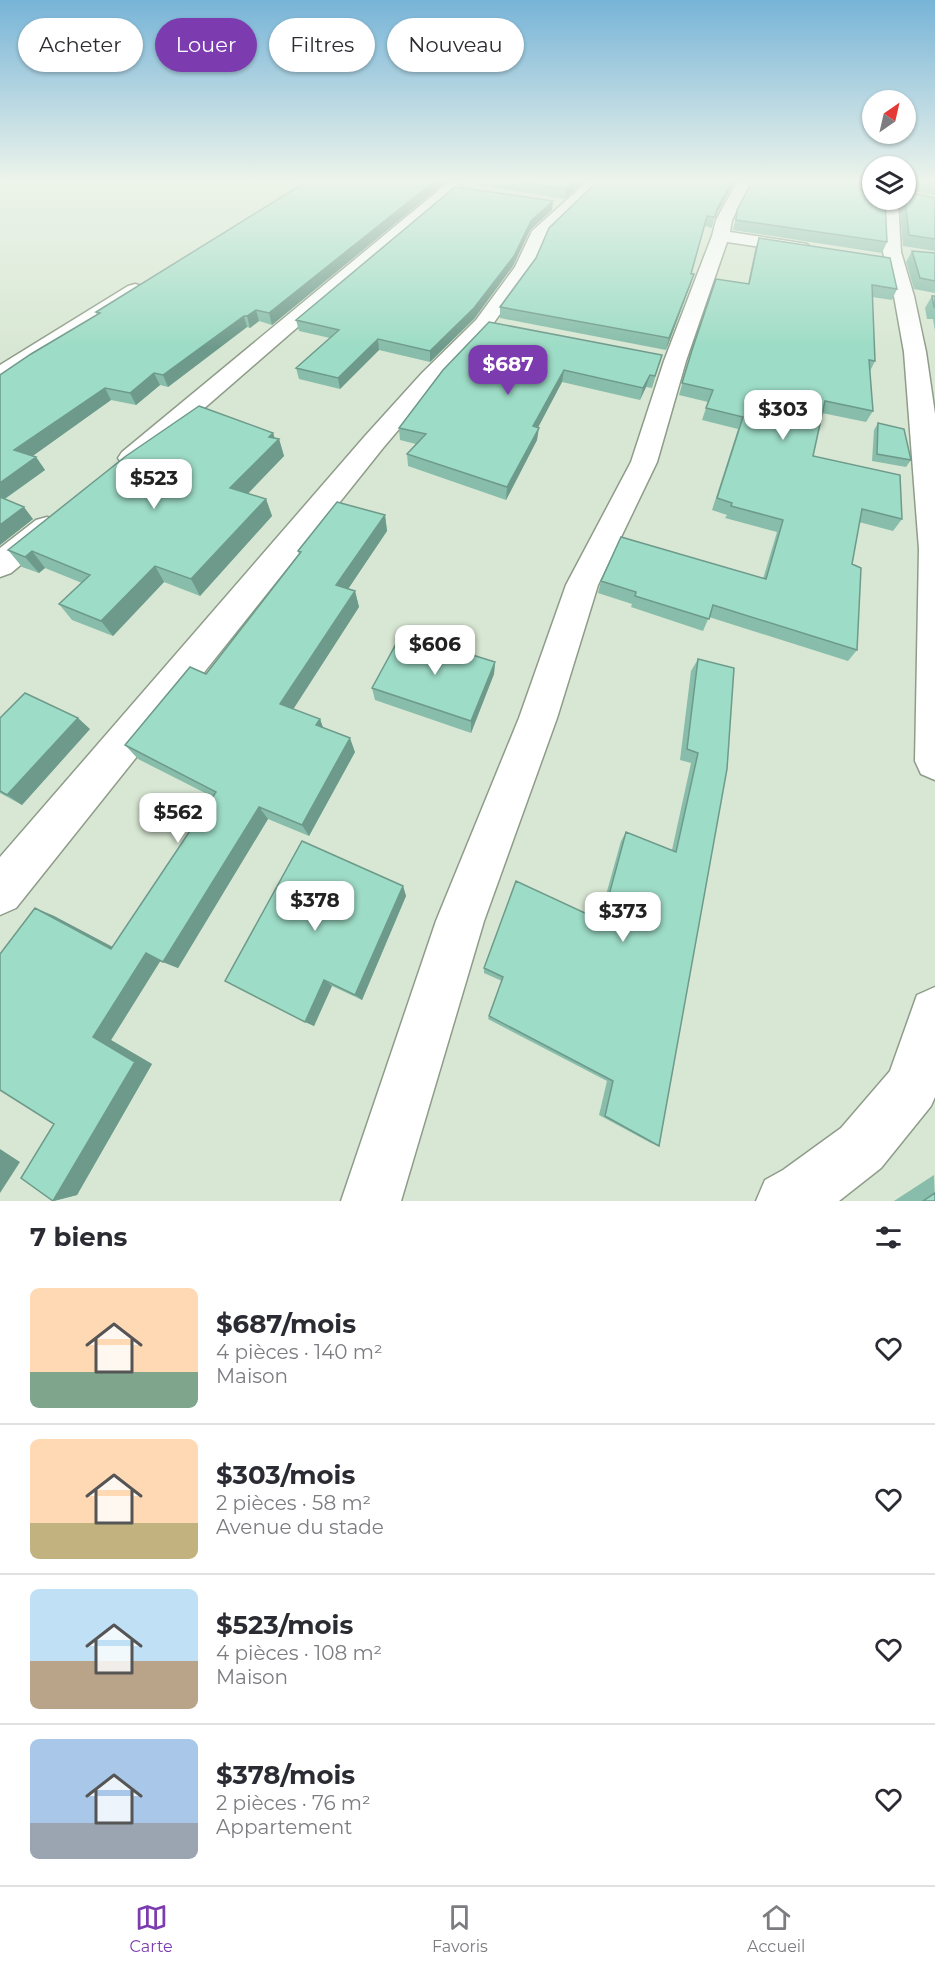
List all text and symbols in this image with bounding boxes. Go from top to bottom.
chip: Acheter [18,18,143,72]
chip: Louer [155,18,257,72]
chip: Filtres [269,18,375,72]
chip: Nouveau [387,18,524,72]
north arrow [862,90,916,144]
map controls [862,90,916,210]
button: layers [862,156,916,210]
pin: $687 [472,345,544,396]
text: $687 [482,352,534,376]
pin: $303 [747,390,819,441]
text: $303 [758,397,808,421]
pin: $523 [118,459,190,510]
text: $523 [130,466,178,490]
pin: $606 [399,625,471,676]
text: $606 [409,632,461,656]
pin: $562 [142,793,214,844]
text: $562 [153,800,203,824]
pin: $378 [279,881,351,932]
text: $378 [290,888,340,912]
pin: $373 [587,892,659,943]
text: $373 [599,899,647,923]
text: 7 biens [30,1221,127,1253]
icon: filters [872,1221,905,1254]
text: $687/mois [216,1308,356,1340]
icon: home [78,1312,150,1384]
icon: heart [872,1332,905,1365]
text: 4 pièces · 140 m² [216,1340,383,1364]
text: Maison [216,1364,288,1388]
text: $303/mois [216,1459,355,1491]
icon: home [78,1463,150,1535]
icon: heart [872,1483,905,1516]
text: 2 pièces · 58 m² [216,1491,371,1515]
text: Avenue du stade [216,1515,384,1539]
text: $523/mois [216,1609,353,1641]
icon: home [78,1613,150,1685]
icon: heart [872,1633,905,1666]
text: 4 pièces · 108 m² [216,1641,382,1665]
text: Maison [216,1665,288,1689]
text: $378/mois [216,1759,355,1791]
icon: home [78,1763,150,1835]
icon: heart [872,1783,905,1816]
text: 2 pièces · 76 m² [216,1791,371,1815]
text: Appartement [216,1815,352,1839]
tab: Carte [130,1901,173,1956]
tab: Favoris [432,1901,488,1956]
tab: Accueil [747,1901,805,1956]

